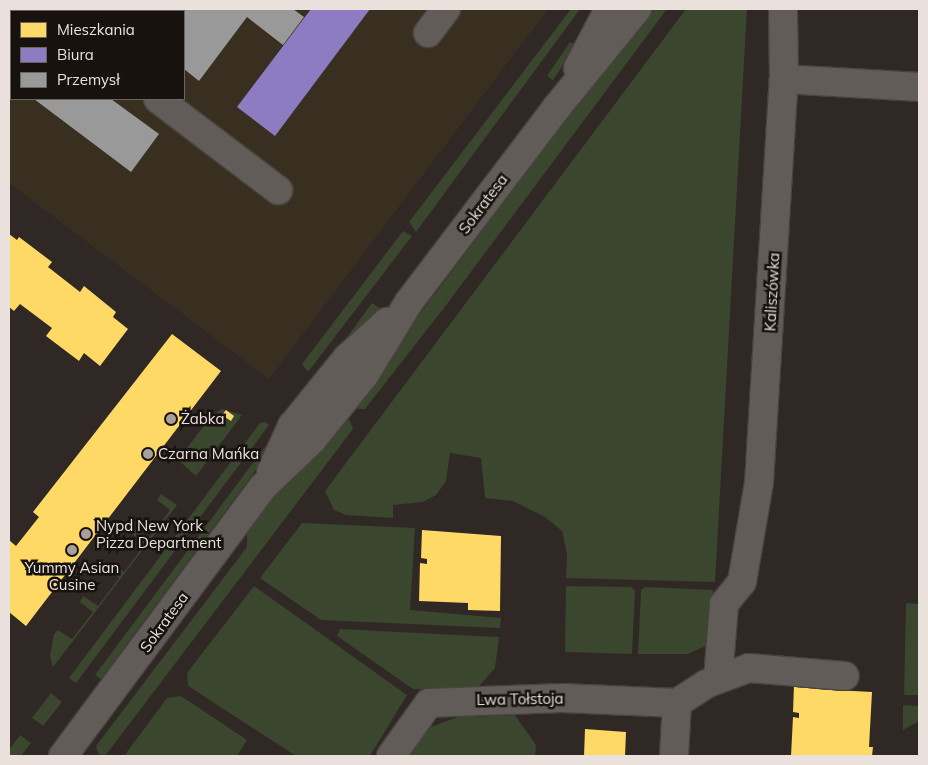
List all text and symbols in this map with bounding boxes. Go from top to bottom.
legend [10,10,185,100]
text: Mieszkania [57,20,135,39]
text: Biura [57,45,94,64]
text: Przemysł [57,70,120,89]
street label: Sokratesa [455,171,511,237]
street label: Kaliszówka [761,252,783,332]
place label: Żabka [181,410,224,428]
marker: Żabka [165,413,177,425]
place label: Czarna Mańka [158,445,259,463]
marker: Czarna Mańka [142,448,154,460]
place label: Nypd New York Pizza Department [96,516,222,551]
marker: Nypd New York Pizza Department [80,528,92,540]
marker: Yummy Asian Cusine [66,544,78,556]
place label: Yummy Asian Cusine [25,558,119,593]
street label: Sokratesa [136,588,192,656]
street label: Lwa Tołstoja [476,689,564,709]

